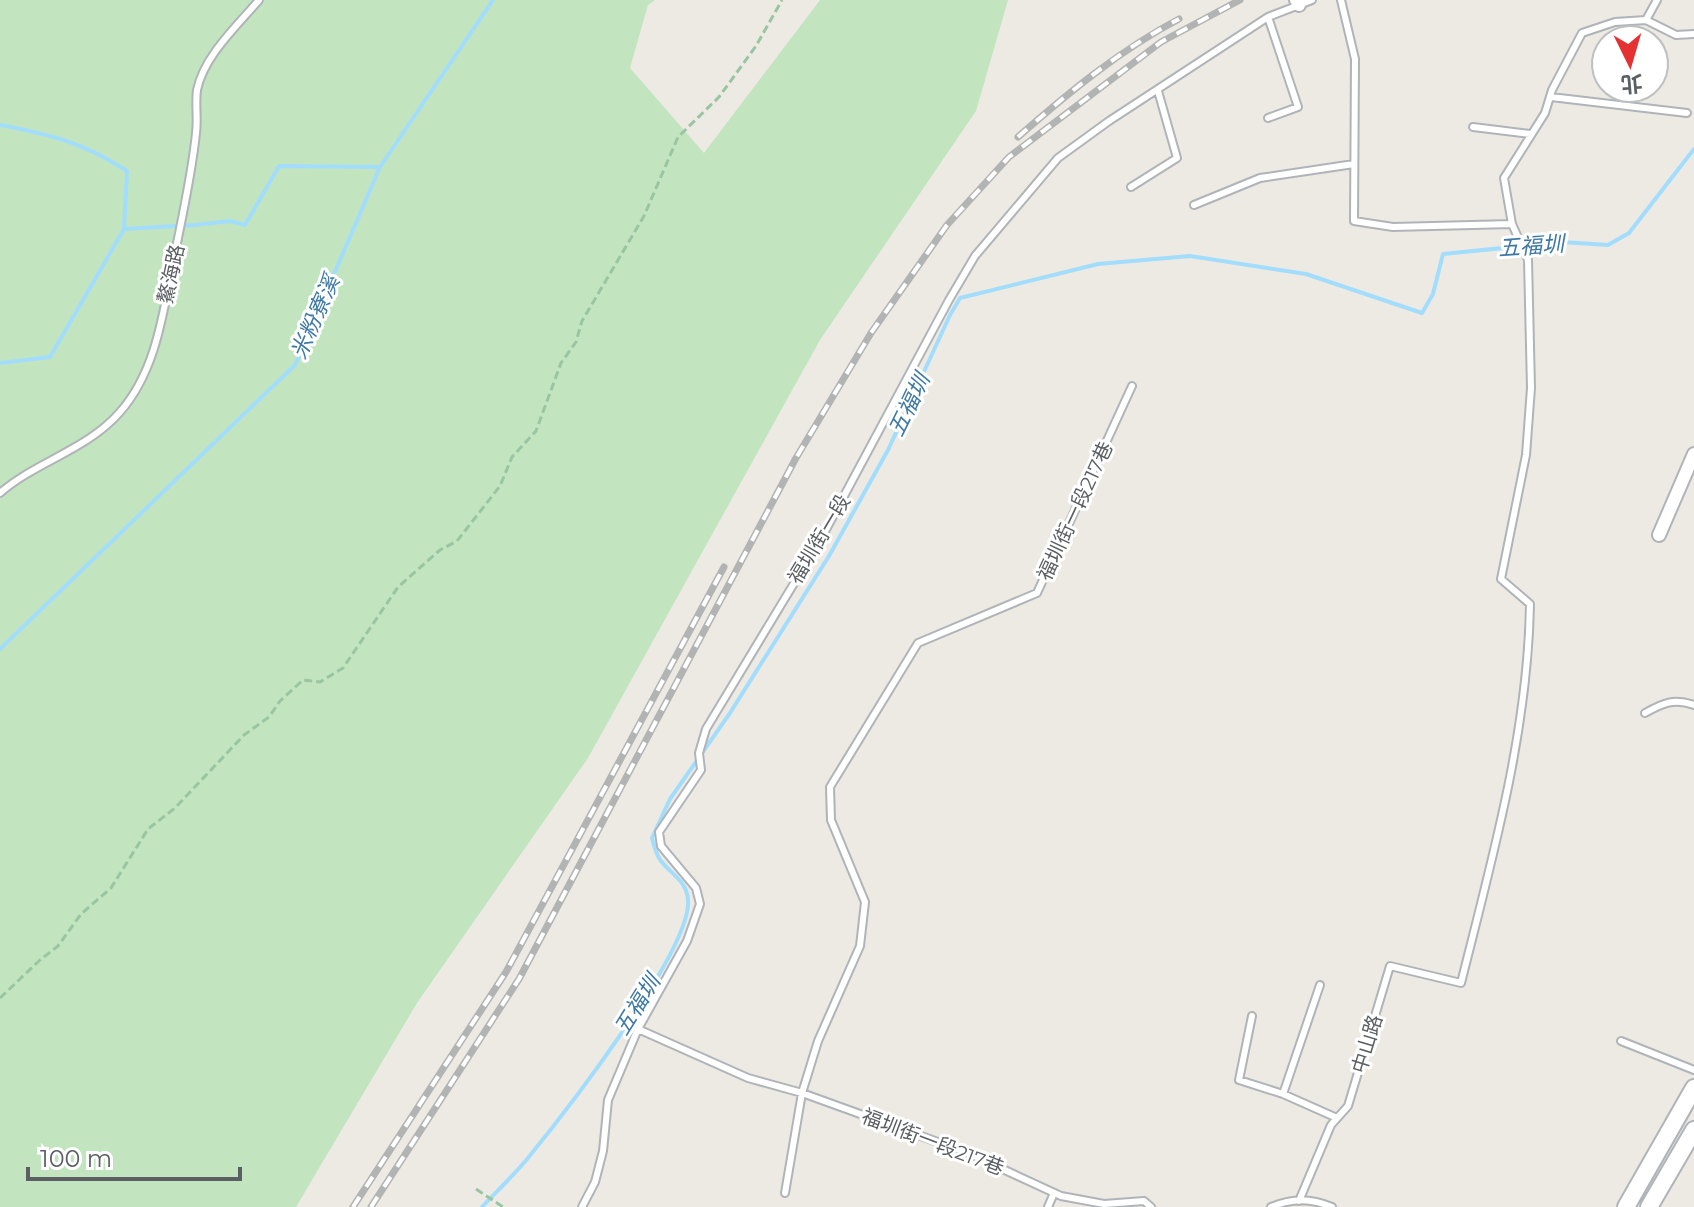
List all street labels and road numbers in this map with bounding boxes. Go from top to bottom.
street label: 鰲海路 [153,242,189,306]
street label: 福圳街一段217巷 [1032,438,1118,584]
street label: 福圳街一段 [783,490,855,588]
street label: 中山路 [1347,1012,1387,1076]
street label: 福圳街一段217巷 [859,1104,1007,1180]

